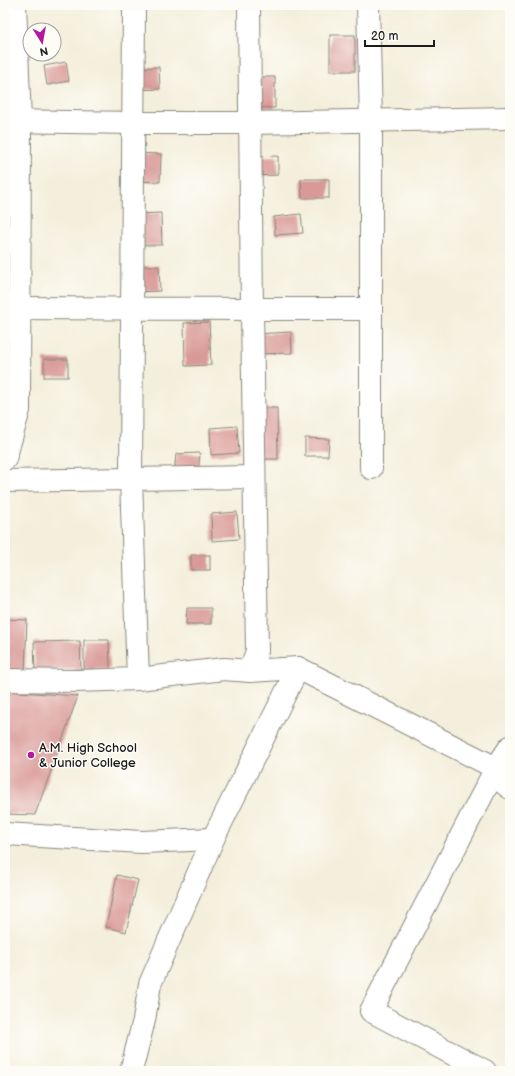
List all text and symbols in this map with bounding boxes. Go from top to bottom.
north arrow [22,22,62,62]
scale bar [365,22,434,48]
text: 20 m [371,29,398,44]
text: N [39,44,49,58]
place label: A.M. High School & Junior College [39,740,137,771]
marker: A.M. High School & Junior College [26,750,36,760]

